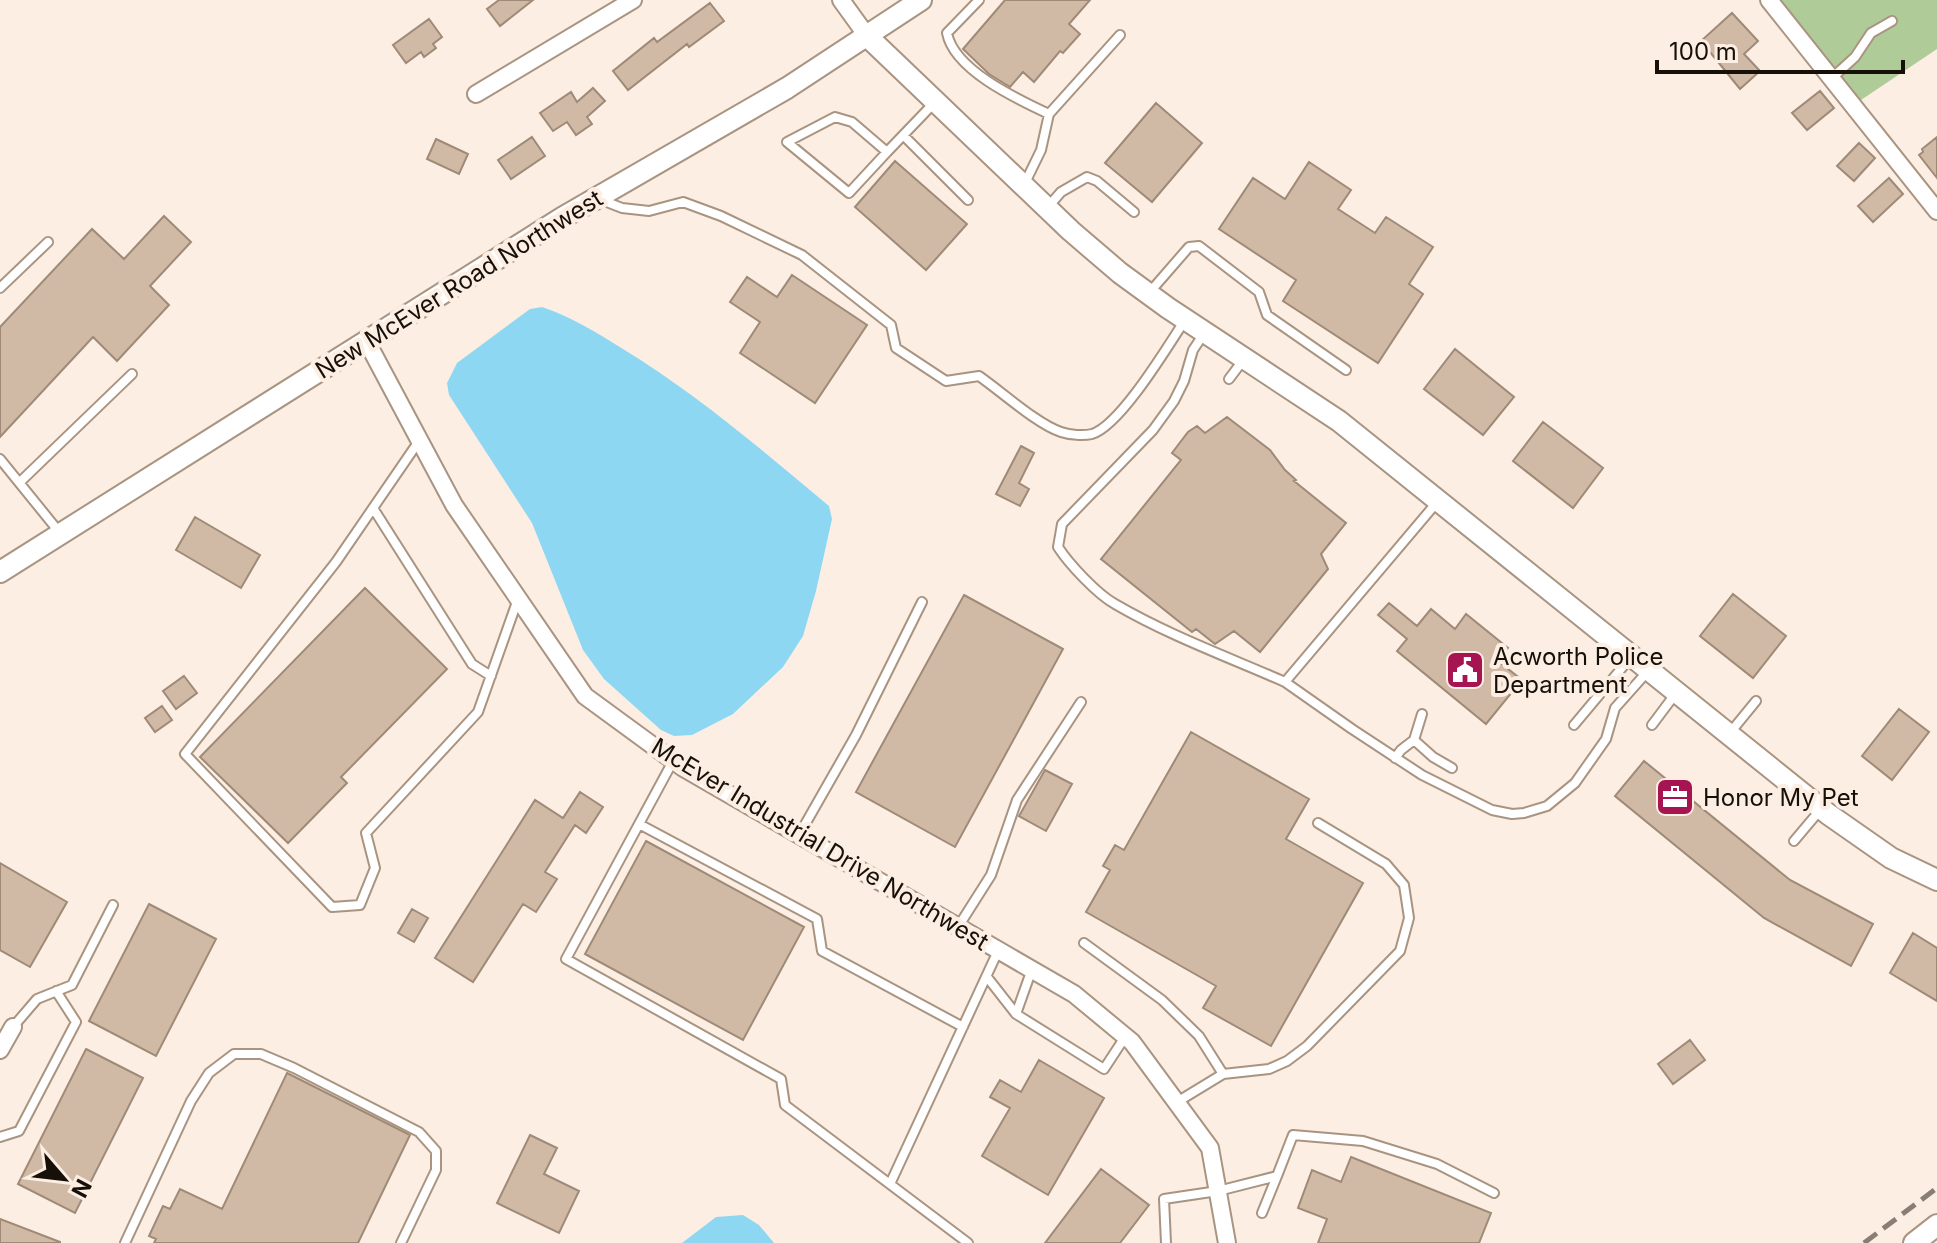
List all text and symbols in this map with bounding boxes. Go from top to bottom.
scale bar [1657,24,1903,74]
text: 100 m [1669,37,1737,66]
street label: New McEver Road Northwest [310,183,608,385]
place label: Acworth Police Department [1493,642,1664,699]
public building icon: Acworth Police Department [1444,649,1486,691]
street label: McEver Industrial Drive Northwest [646,732,994,956]
office icon: Honor My Pet [1654,776,1696,818]
place label: Honor My Pet [1703,783,1859,812]
north arrow [24,1139,104,1219]
text: N [66,1175,97,1202]

